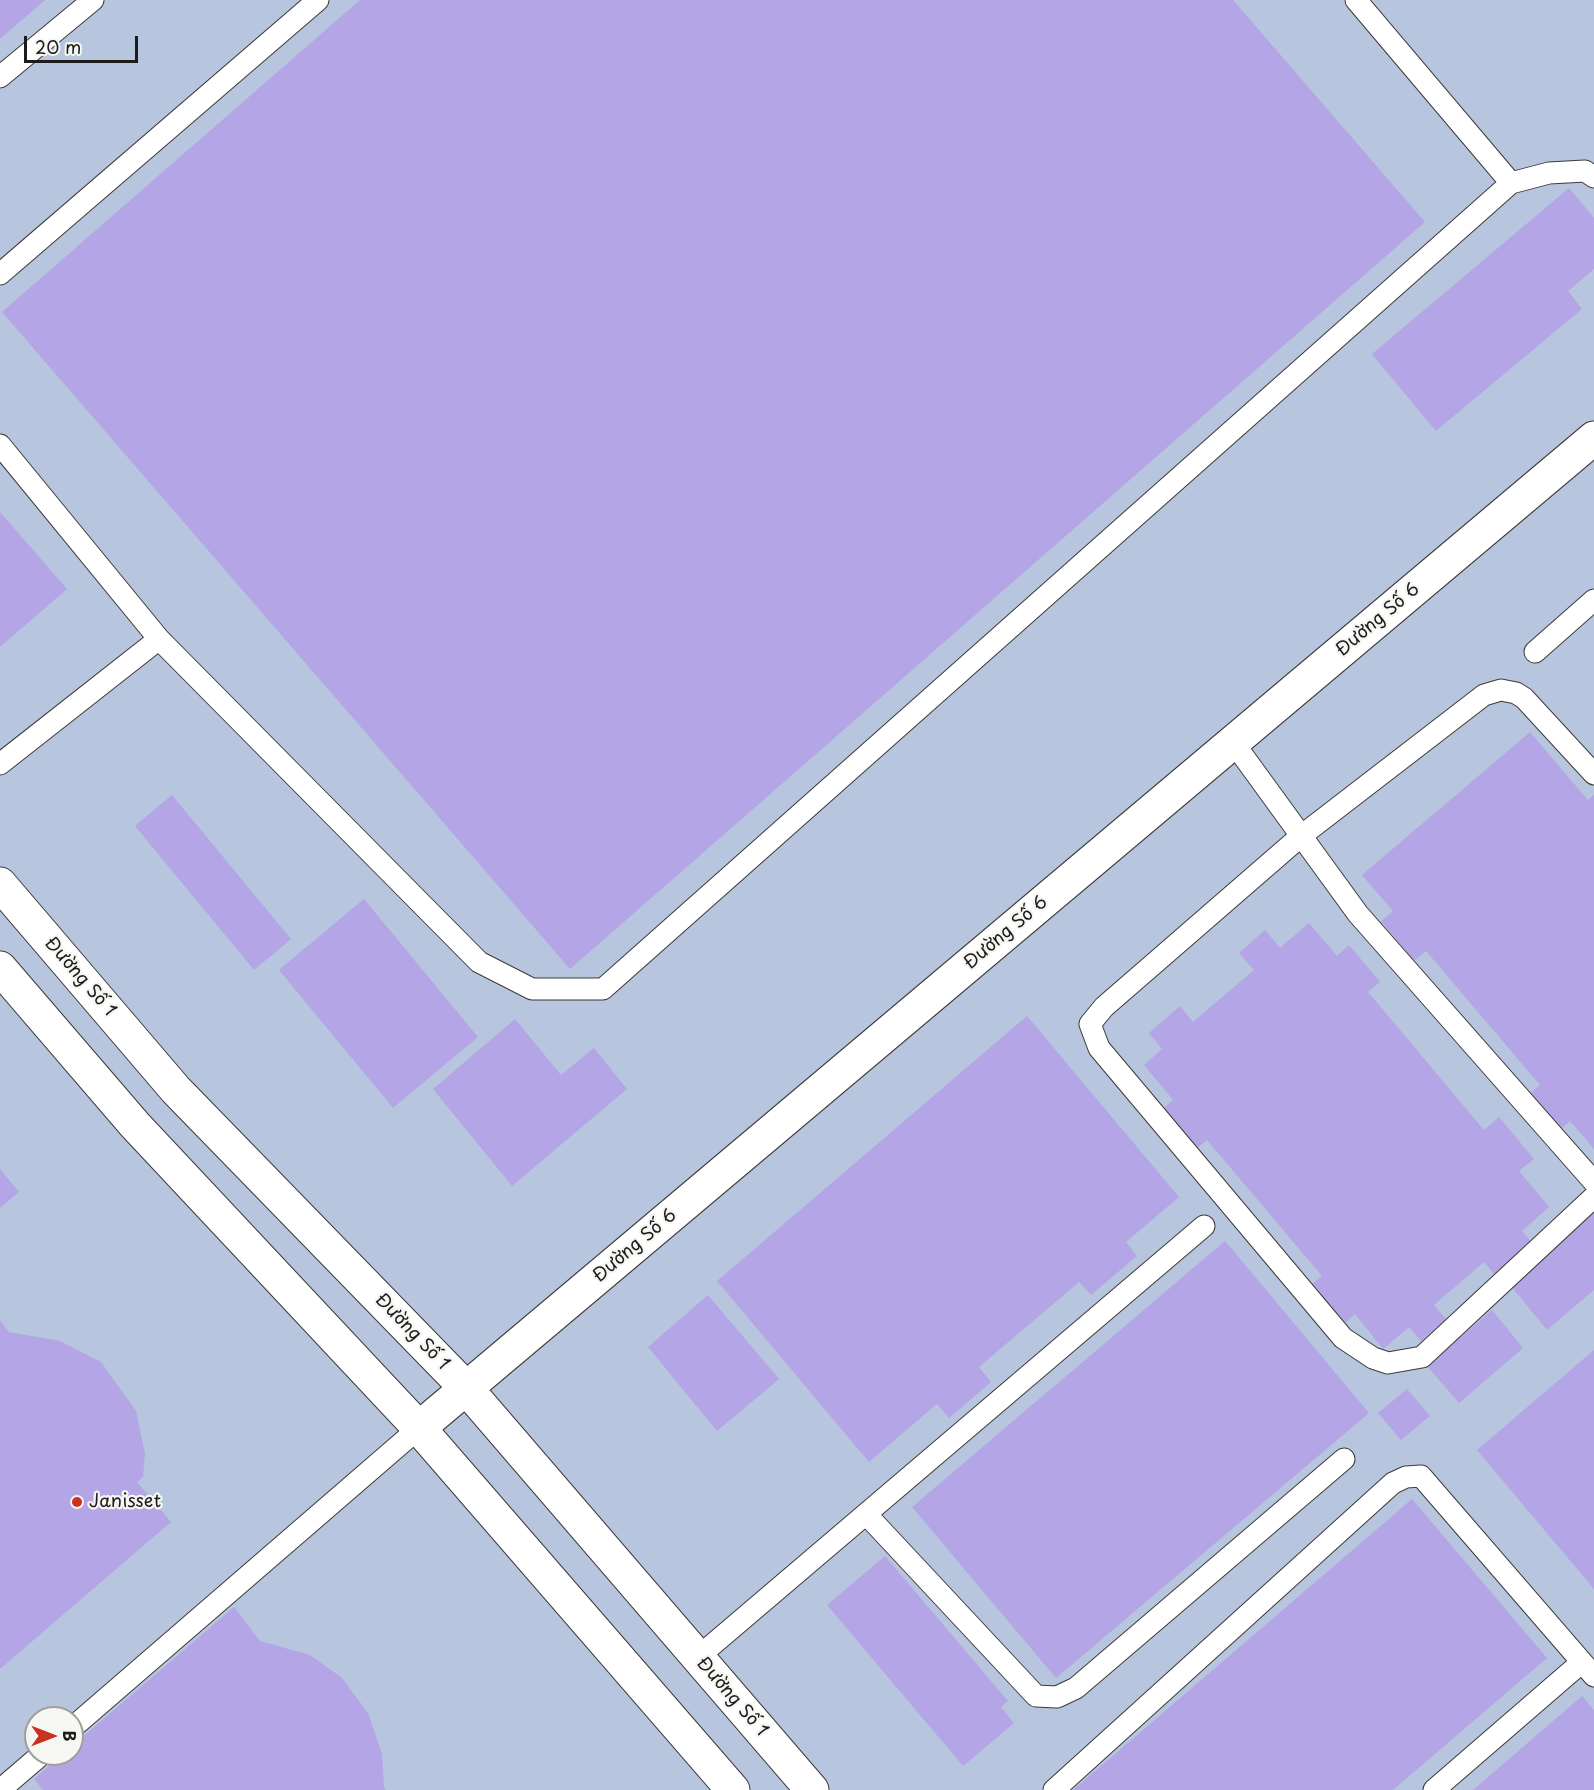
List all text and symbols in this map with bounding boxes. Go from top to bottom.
scale bar [27,24,141,62]
text: 20 m [35,33,81,60]
street label: Đường Số 6 [1332,579,1424,661]
street label: Đường Số 6 [960,892,1052,974]
street label: Đường Số 1 [40,933,120,1021]
street label: Đường Số 6 [589,1205,681,1287]
street label: Đường Số 1 [370,1289,454,1375]
place label: Janisset [89,1491,161,1513]
marker: Janisset [70,1495,84,1509]
street label: Đường Số 1 [692,1653,772,1741]
north arrow [24,1706,84,1766]
text: B [58,1731,82,1741]

